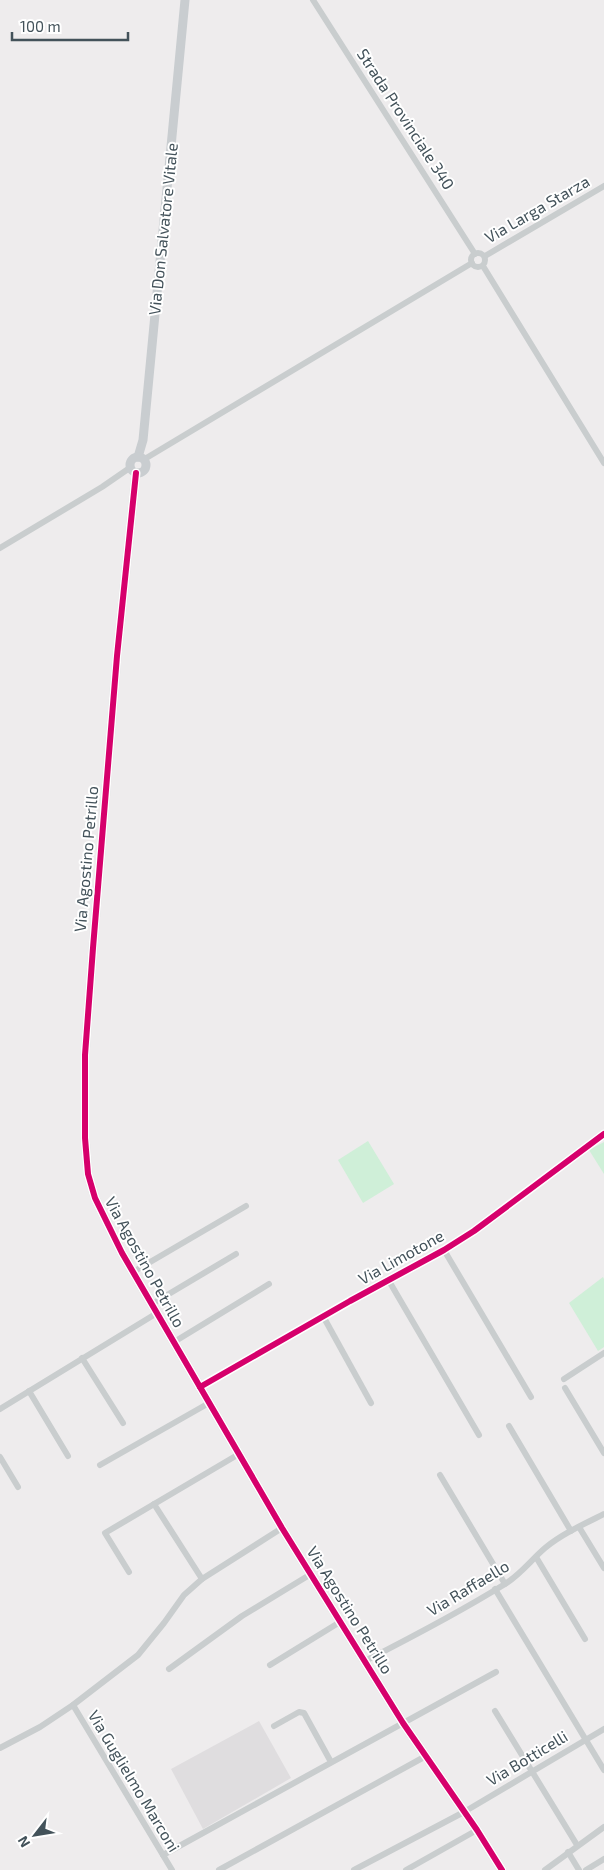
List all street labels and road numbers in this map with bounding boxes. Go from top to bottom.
street label: Strada Provinciale 340 [354,45,459,193]
street label: Via Don Salvatore Vitale [144,142,181,316]
street label: Via Larga Starza [481,171,592,246]
street label: Via Agostino Petrillo [70,785,101,933]
street label: Via Agostino Petrillo [102,1193,189,1331]
street label: Via Limotone [355,1225,447,1288]
street label: Via Agostino Petrillo [303,1542,397,1677]
street label: Via Raffaello [423,1556,512,1619]
street label: Via Guglielmo Marconi [85,1706,184,1855]
street label: Via Botticelli [483,1726,571,1789]

